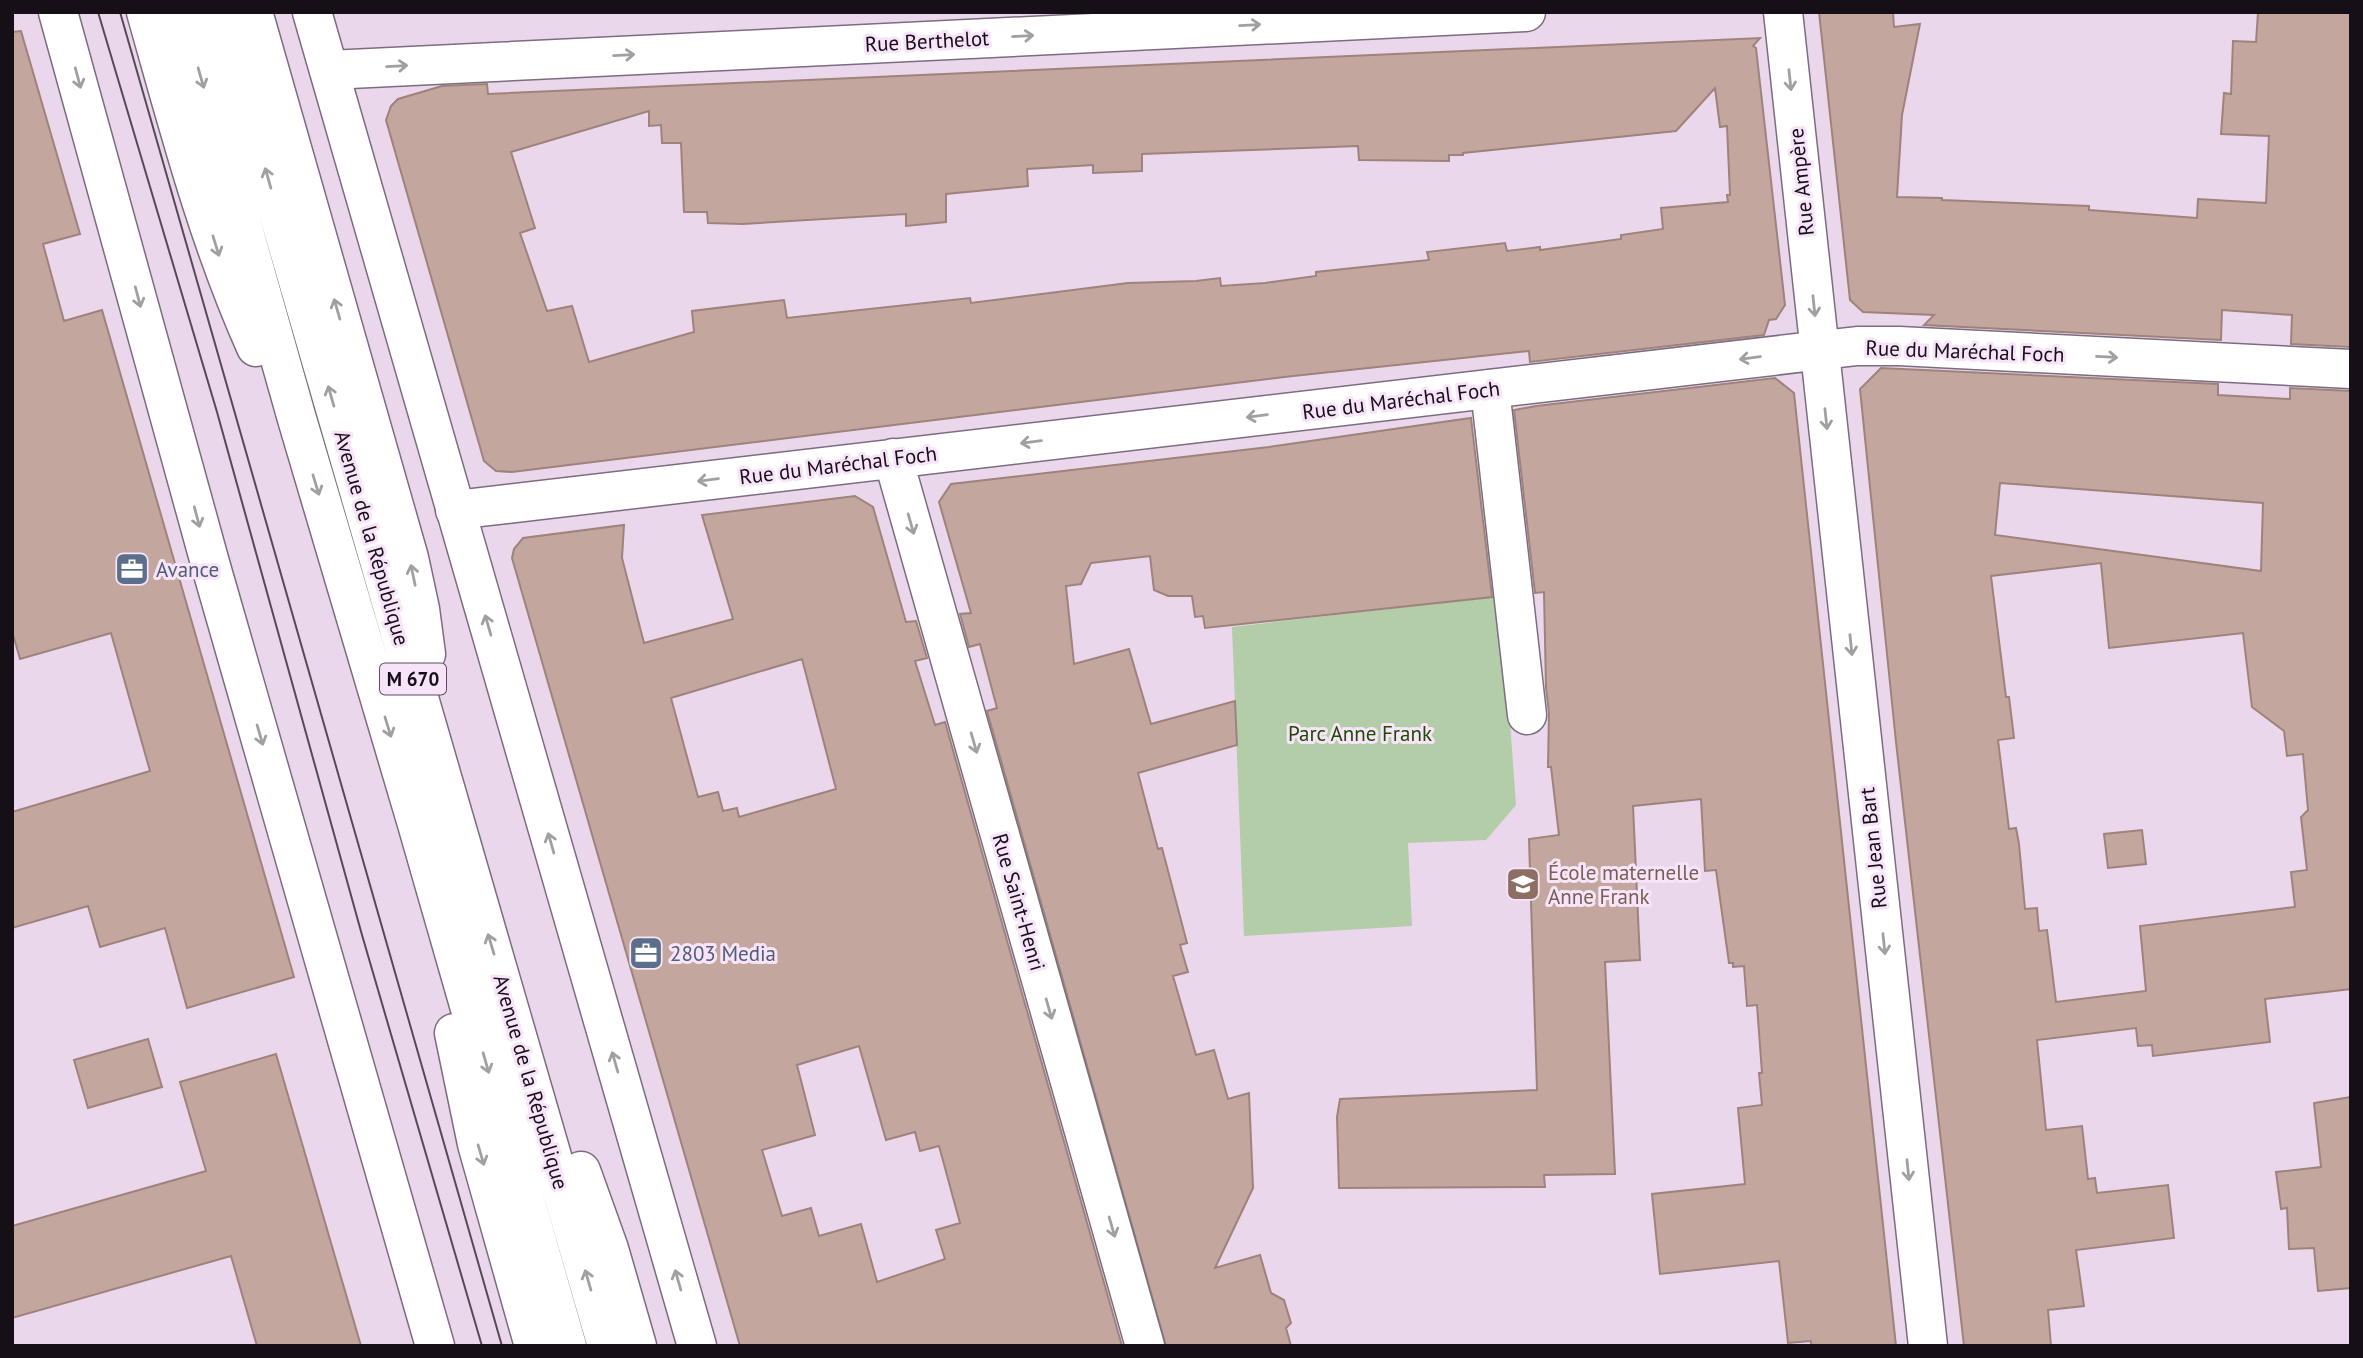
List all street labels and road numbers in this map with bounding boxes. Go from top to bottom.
street label: Rue Berthelot [864,24,990,58]
street label: Rue Ampère [1782,127,1820,237]
street label: Rue du Maréchal Foch [1865,334,2065,368]
street label: Rue du Maréchal Foch [1301,374,1501,426]
street label: Avenue de la République [328,428,416,648]
street label: Rue du Maréchal Foch [738,439,938,491]
road number: M 670 [380,664,446,694]
street label: Rue Jean Bart [1853,786,1893,910]
street label: Rue Saint-Henri [987,830,1051,974]
street label: Avenue de la République [487,972,575,1192]

